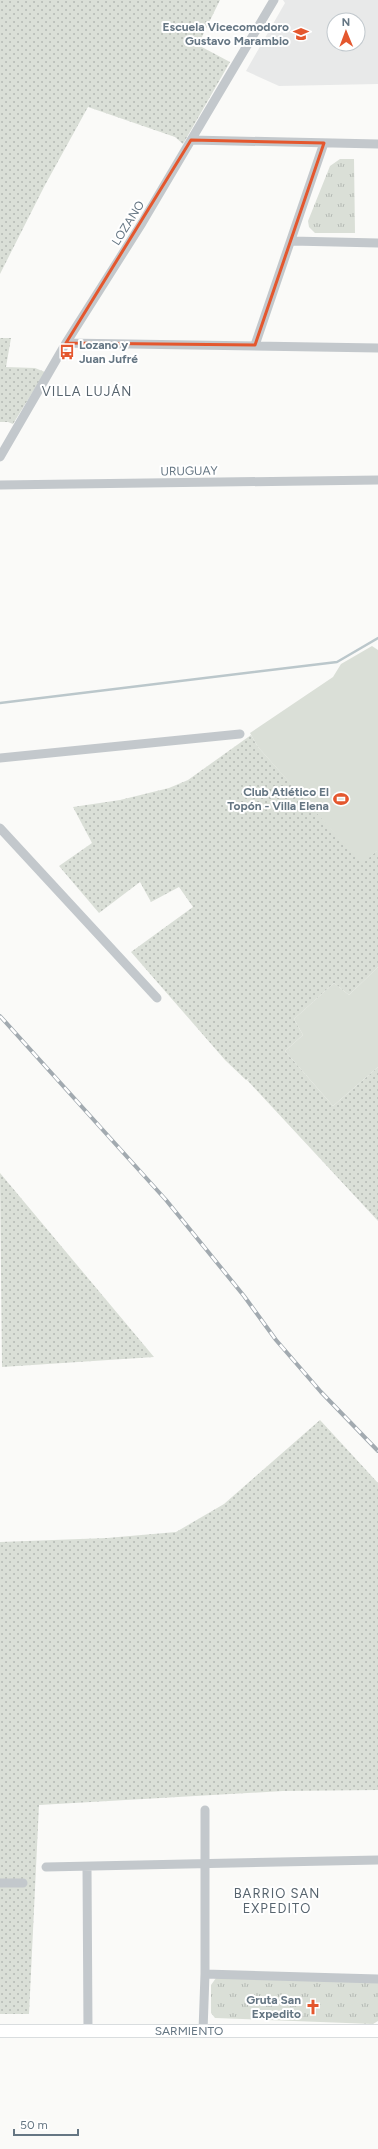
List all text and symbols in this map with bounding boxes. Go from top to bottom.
north arrow [326,12,366,52]
text: N [341,16,350,29]
place label: Escuela Vicecomodoro Gustavo Marambio [163,20,289,48]
school or university icon: Escuela Vicecomodoro Gustavo Marambio [292,25,310,43]
street label: LOZANO [109,198,147,248]
place label: Lozano y Juan Jufré [79,338,138,366]
bus stop icon: Lozano y Juan Jufré [58,343,76,361]
district label: VILLA LUJÁN [42,384,132,399]
street label: URUGUAY [160,463,219,478]
place label: Club Atlético El Topón - Villa Elena [227,785,329,813]
sports icon: Club Atlético El Topón - Villa Elena [332,790,350,808]
district label: BARRIO SAN EXPEDITO [234,1886,320,1916]
place label: Gruta San Expedito [246,1993,301,2021]
church icon: Gruta San Expedito [304,1998,322,2016]
street label: SARMIENTO [155,2024,223,2038]
scale bar [14,2111,78,2137]
text: 50 m [20,2118,48,2132]

